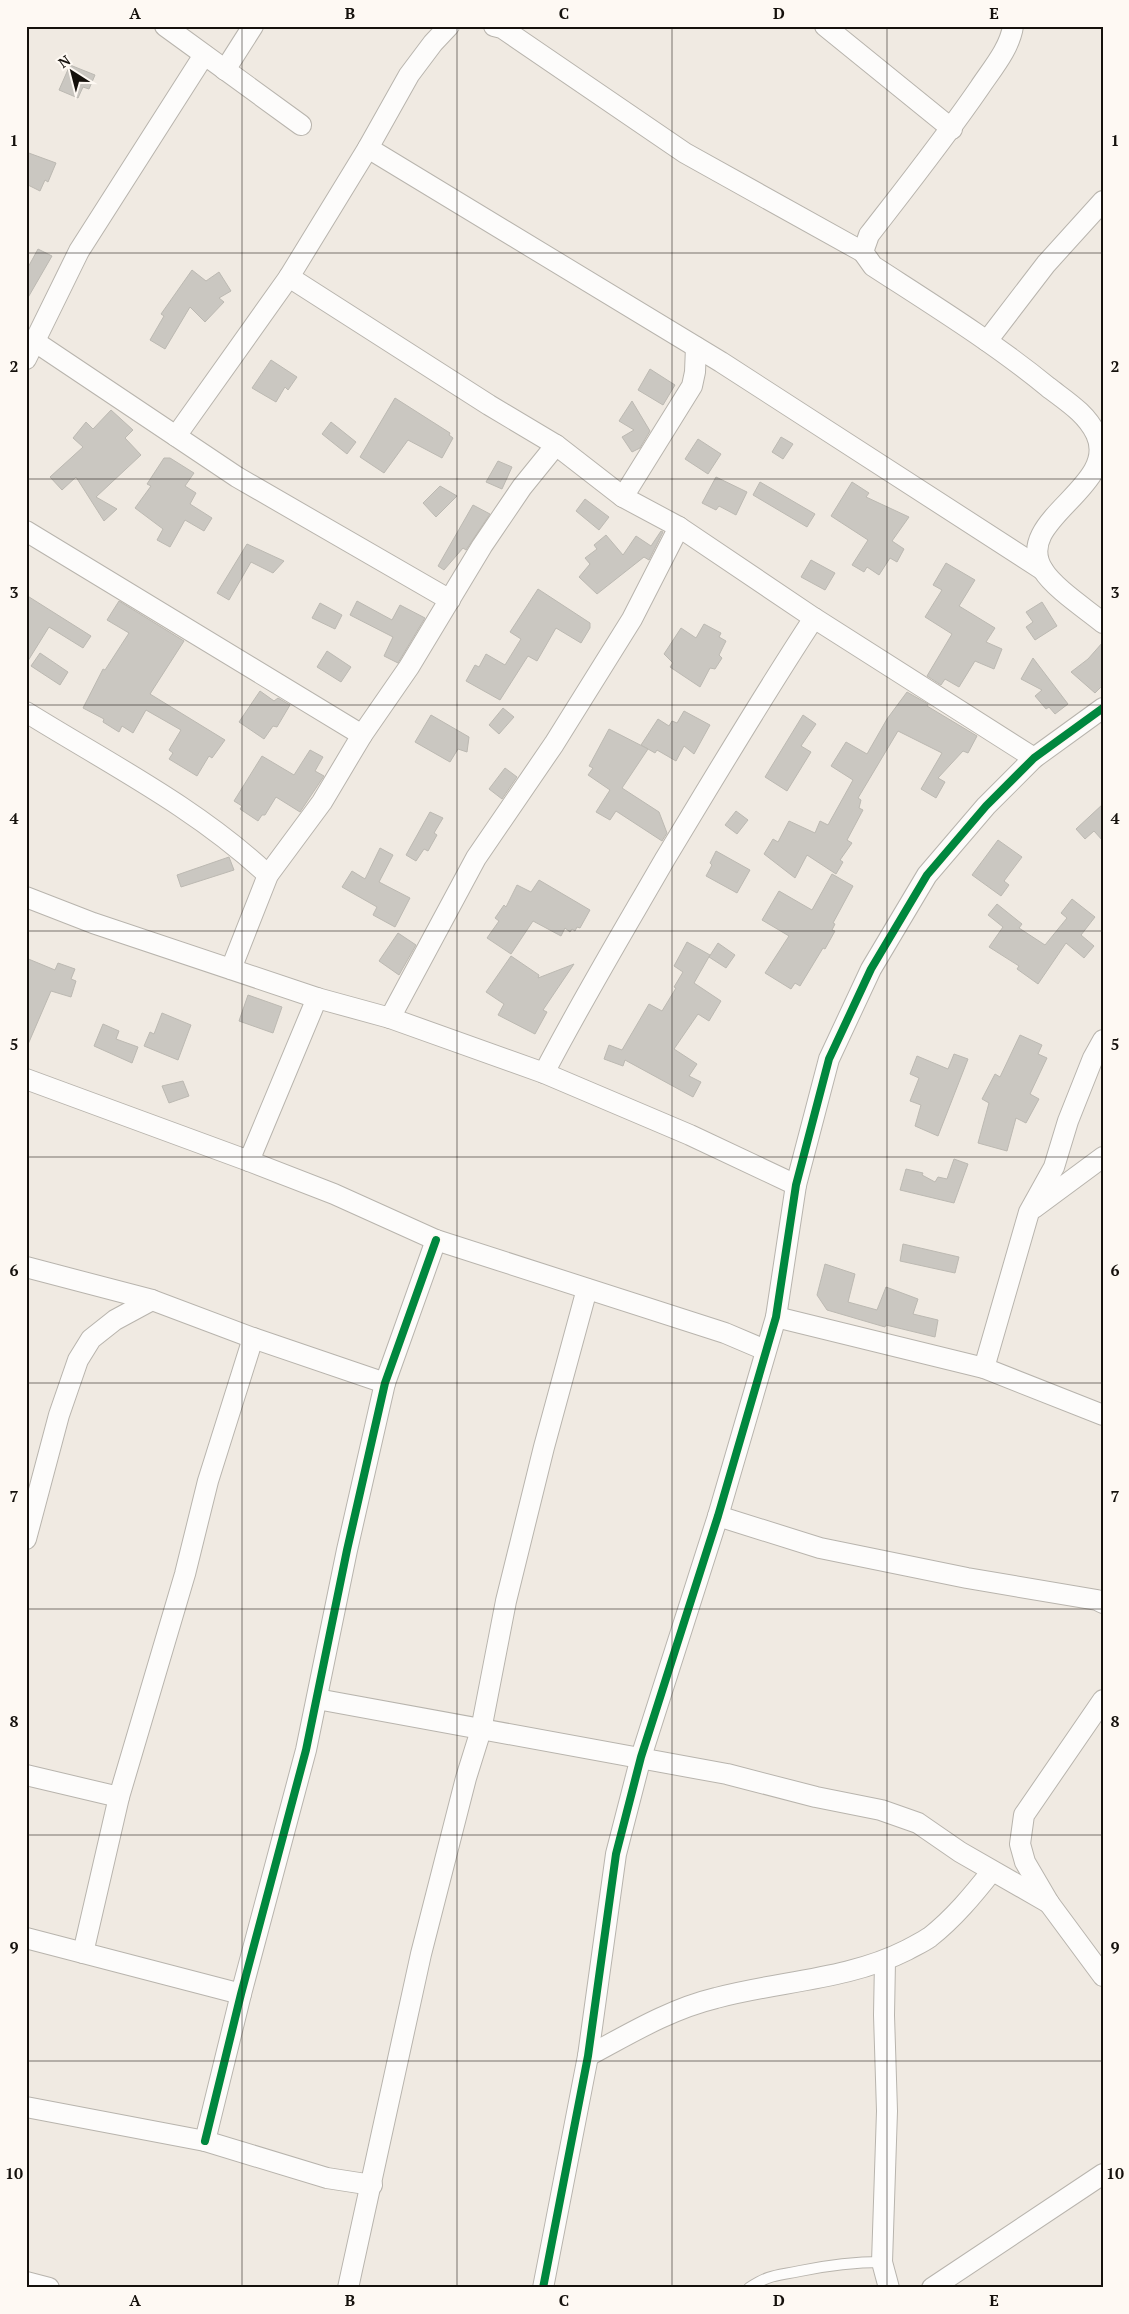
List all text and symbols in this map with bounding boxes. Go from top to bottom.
text: A [129,2,141,24]
text: B [345,2,355,24]
text: C [559,2,569,24]
text: D [773,2,785,24]
text: E [989,2,999,24]
north arrow [48,48,98,98]
text: N [54,50,74,72]
text: 1 [9,129,19,151]
text: 1 [1110,129,1120,151]
text: 2 [9,355,19,377]
text: 2 [1110,355,1120,377]
text: 3 [9,581,19,603]
text: 3 [1110,581,1120,603]
text: 4 [9,807,19,829]
text: 4 [1110,807,1120,829]
text: 5 [9,1033,19,1055]
text: 5 [1110,1033,1120,1055]
text: 6 [9,1259,19,1281]
text: 6 [1110,1259,1120,1281]
text: 7 [9,1485,19,1507]
text: 7 [1110,1485,1120,1507]
text: 8 [9,1710,19,1732]
text: 8 [1110,1710,1120,1732]
text: 9 [9,1936,19,1958]
text: 9 [1110,1936,1120,1958]
text: 10 [5,2162,23,2184]
text: 10 [1106,2162,1124,2184]
text: A [129,2289,141,2311]
text: B [345,2289,355,2311]
text: C [559,2289,569,2311]
text: D [773,2289,785,2311]
text: E [989,2289,999,2311]

